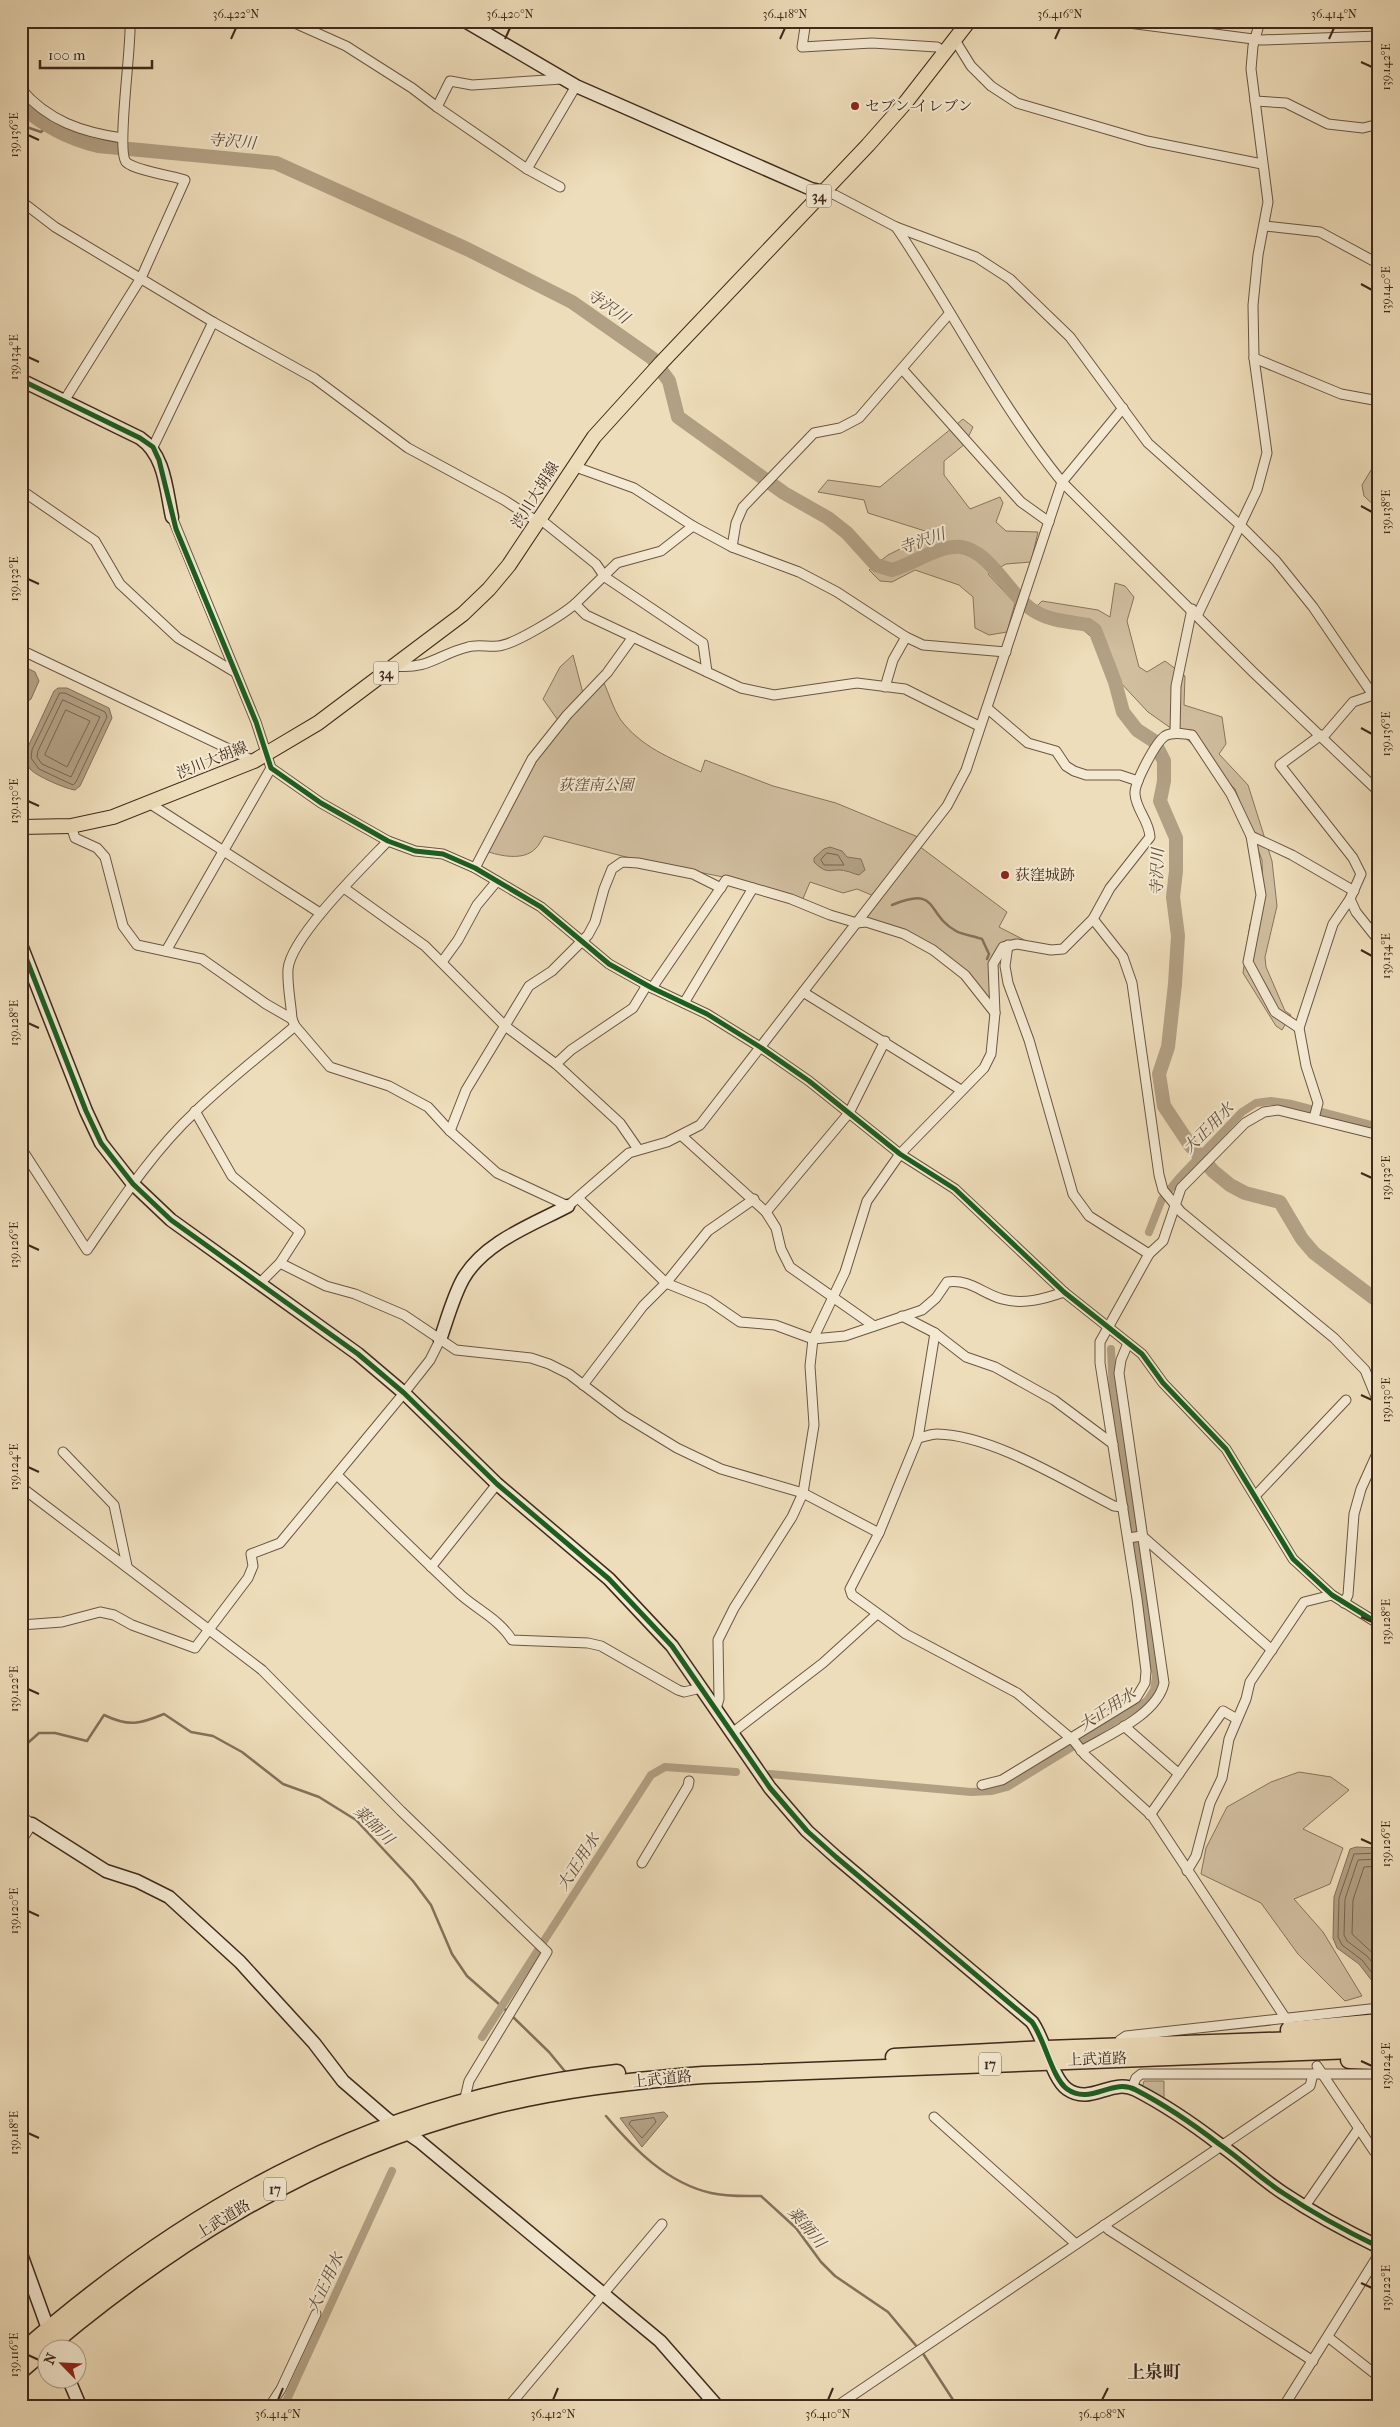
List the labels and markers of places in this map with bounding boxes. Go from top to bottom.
place label: セブン-イレブン [865,97,973,115]
marker: セブン-イレブン [849,100,861,112]
place label: 荻窪城跡 [1015,866,1075,884]
marker: 荻窪城跡 [999,869,1011,881]

